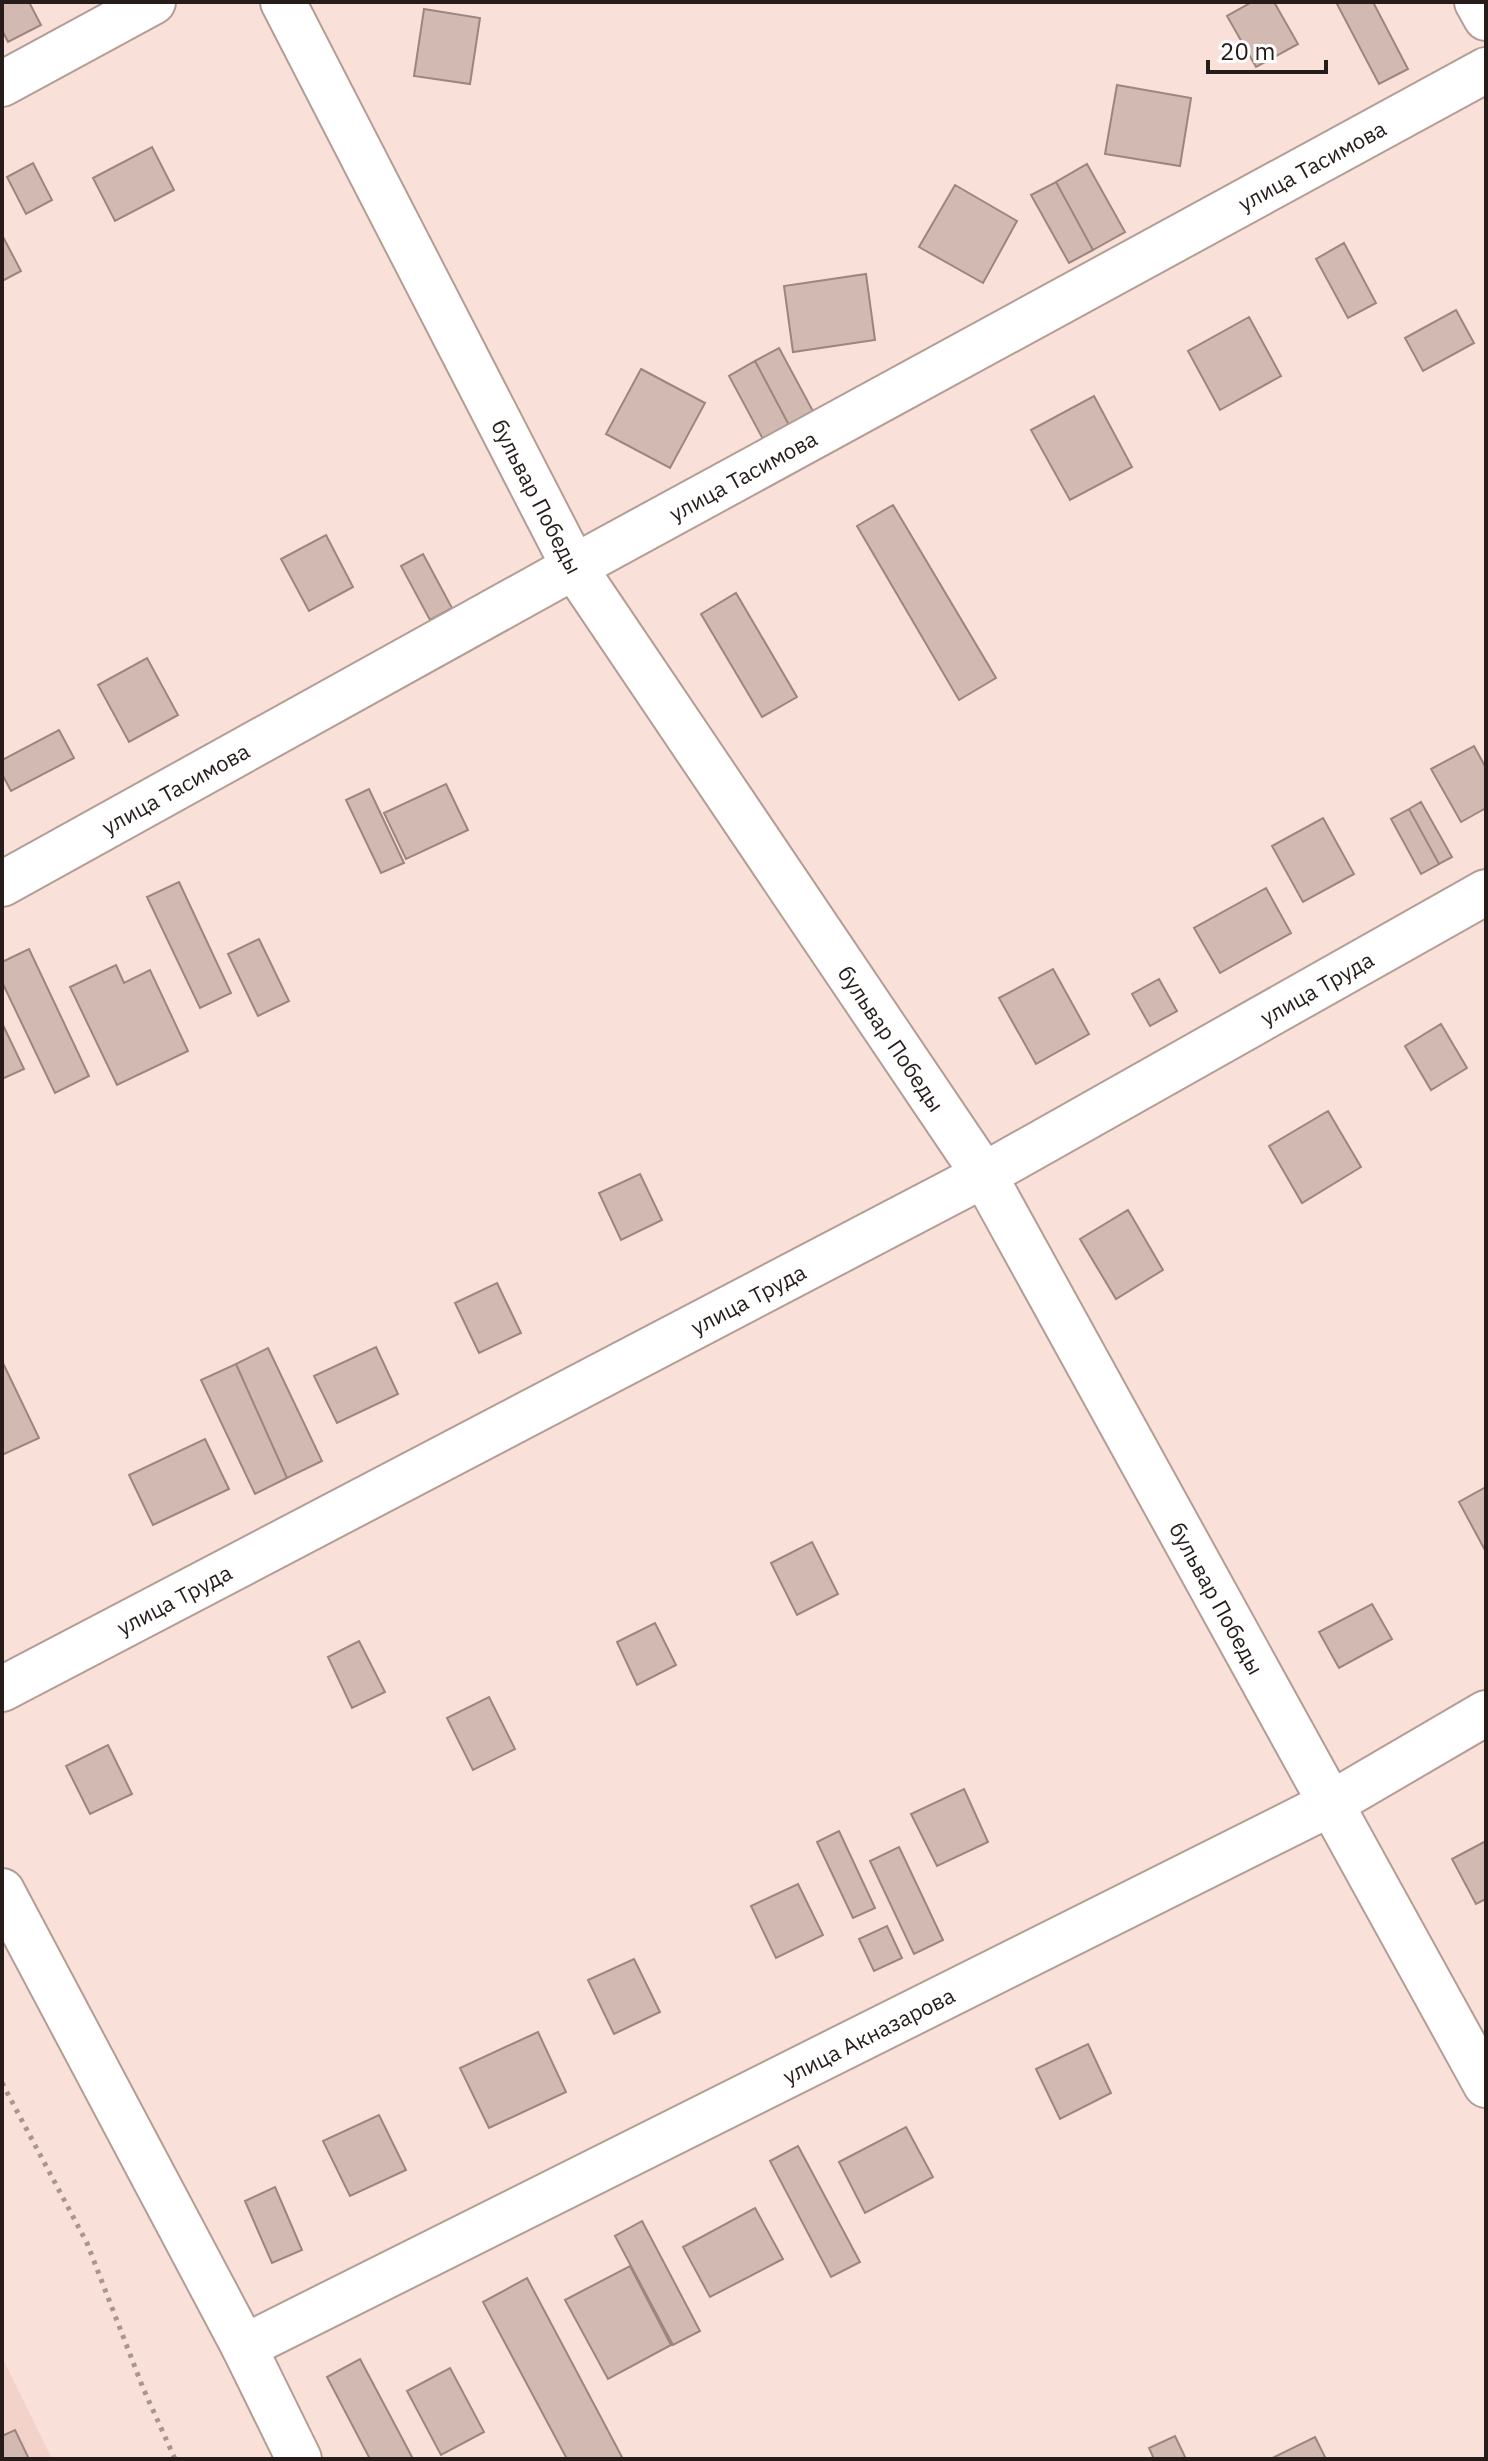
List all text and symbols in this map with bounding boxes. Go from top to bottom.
scale bar [1208,24,1326,74]
text: 20 m [1220,35,1275,67]
street label: улица Тасимова [1232,113,1391,217]
street label: бульвар Победы [486,414,589,578]
street label: улица Тасимова [663,423,822,527]
street label: улица Тасимова [96,735,254,841]
street label: улица Труда [1254,944,1379,1031]
street label: бульвар Победы [832,960,951,1117]
street label: улица Труда [685,1256,811,1341]
street label: бульвар Победы [1164,1517,1271,1679]
street label: улица Труда [111,1557,237,1641]
street label: улица Акназарова [777,1980,959,2090]

